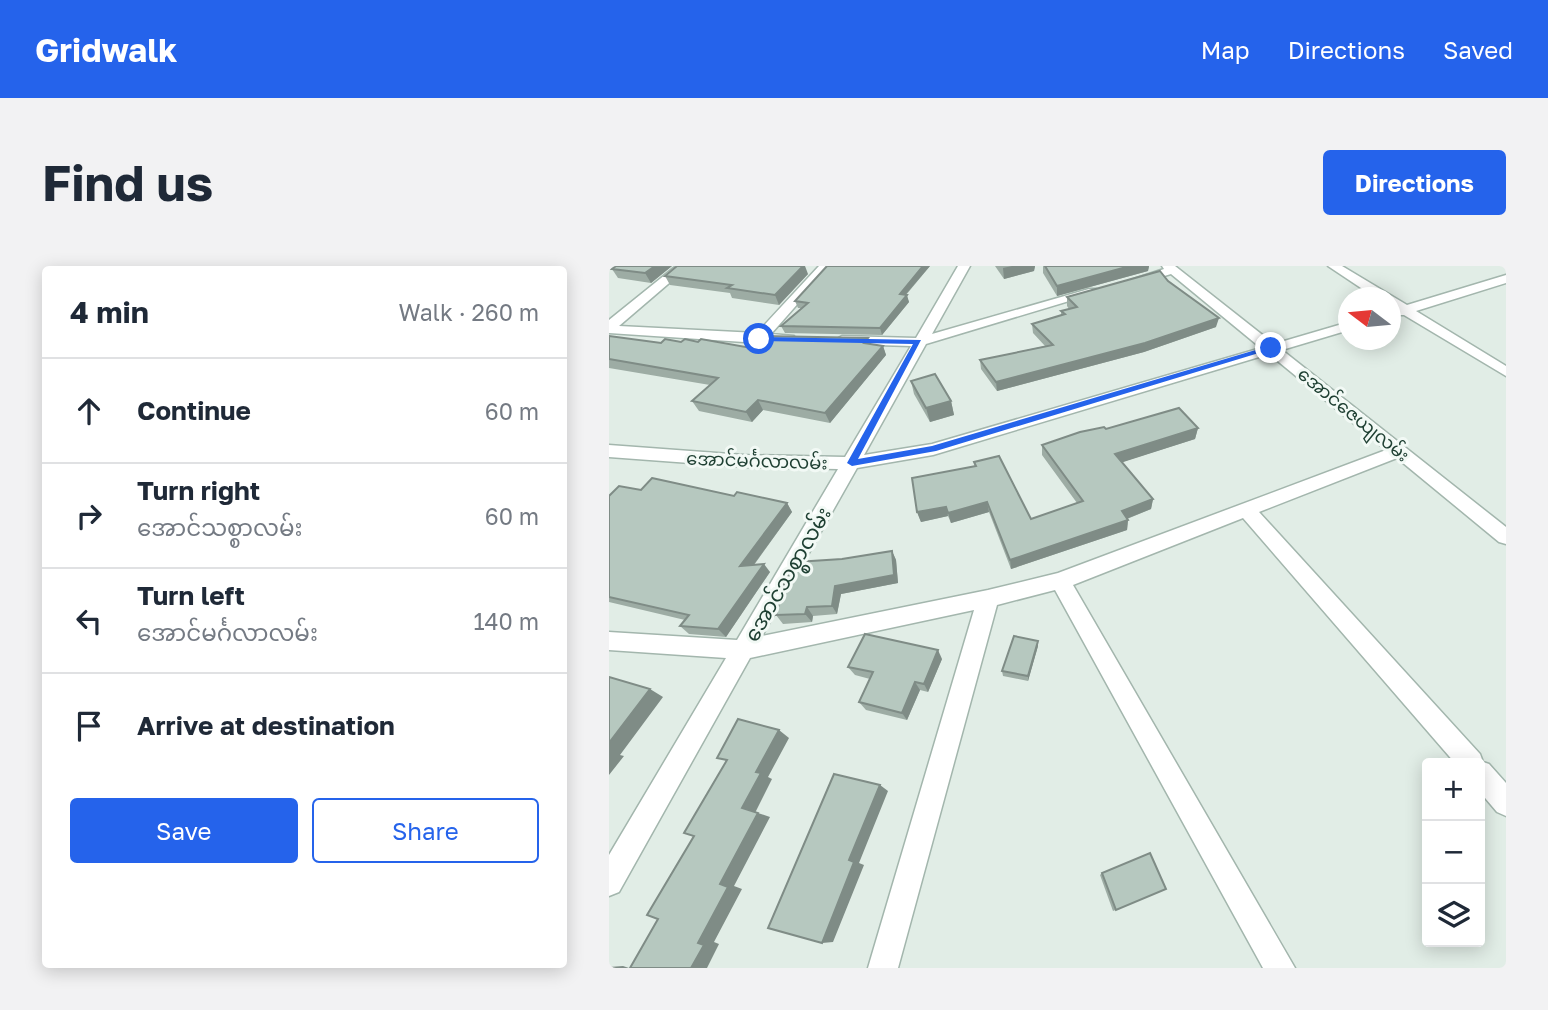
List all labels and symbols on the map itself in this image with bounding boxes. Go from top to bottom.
north arrow [1338,287,1401,350]
route start [743,323,774,354]
route end [1255,332,1286,363]
street label: အောင်ဇေယျလမ်း [1291,361,1415,470]
street label: အောင်မင်္ဂလာလမ်း [686,446,828,473]
street label: အောင်သစ္စာလမ်း [736,501,841,649]

